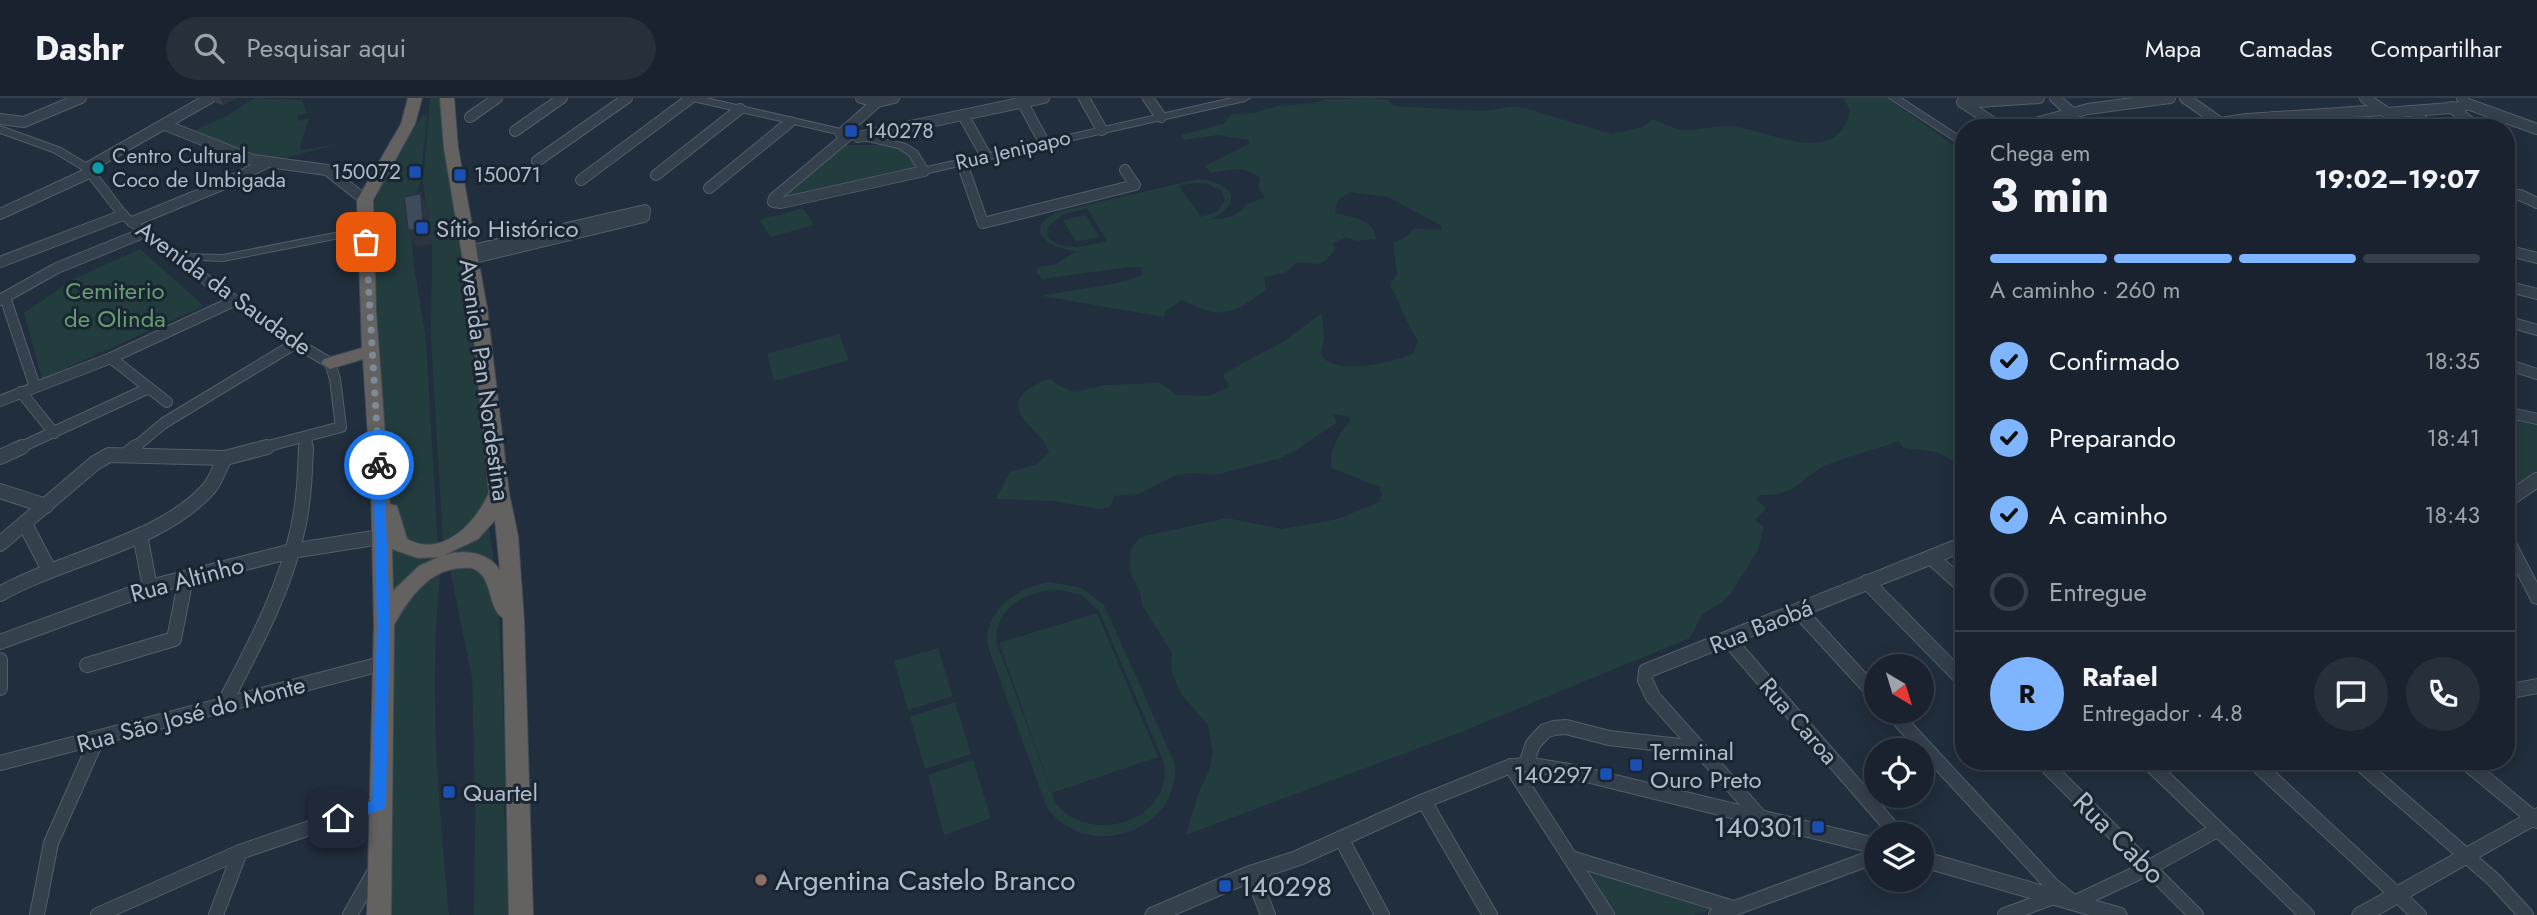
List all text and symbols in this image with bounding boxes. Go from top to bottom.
search box [166,17,656,80]
text: Dashr [35,25,124,72]
icon: search [190,29,228,67]
text: Pesquisar aqui [246,29,406,67]
text: Mapa [2145,31,2201,66]
text: Camadas [2239,31,2332,66]
text: Compartilhar [2370,31,2502,66]
place label: 140278 [865,116,934,146]
street label: Rua Jenipapo [953,122,1073,178]
marker: 140278 [843,123,859,139]
text: Chega em [1990,136,2091,170]
place label: Centro Cultural Coco de Umbigada [112,141,286,195]
place label: 150072 [332,157,401,187]
marker: Centro Cultural Coco de Umbigada [90,160,106,176]
place label: 150071 [474,160,541,190]
text: 19:02–19:07 [2314,160,2480,198]
text: 3 min [1990,163,2109,229]
marker: 150072 [407,164,423,180]
marker: 150071 [452,167,468,183]
place label: Sítio Histórico [436,211,579,246]
street label: Avenida da Saudade [129,212,319,364]
pin [336,212,396,272]
marker: Sítio Histórico [414,220,430,236]
icon: bag [347,223,385,261]
street label: Avenida Pan Nordestina [451,257,519,503]
park label: Cemiterio de Olinda [64,273,166,336]
text: A caminho · 260 m [1990,273,2180,307]
icon: check [1990,342,2028,380]
text: Confirmado [2049,342,2180,380]
text: 18:35 [2425,344,2480,378]
icon: check [1990,419,2028,457]
text: Preparando [2049,419,2176,457]
text: 18:41 [2426,421,2480,455]
courier [344,430,414,500]
icon: bike [360,446,398,484]
icon: check [1990,496,2028,534]
text: A caminho [2049,496,2167,534]
text: 18:43 [2424,498,2480,532]
street label: Rua Altinho [126,547,248,611]
text: Entregue [2049,573,2147,611]
street label: Rua Baobá [1704,590,1818,662]
north arrow [1864,654,1934,724]
map controls [1864,654,1934,892]
button: chat [2314,657,2388,731]
button: phone [2406,657,2480,731]
text: Rafael [2082,658,2158,696]
street label: Rua São José do Monte [73,667,309,761]
street label: Rua Caroa [1751,670,1847,772]
text: R [2019,675,2035,713]
text: Entregador · 4.8 [2082,696,2243,730]
place label: Terminal Ouro Preto [1650,734,1762,797]
button: locate [1864,738,1934,808]
place label: 140297 [1513,757,1592,792]
marker: Terminal Ouro Preto [1628,757,1644,773]
marker: 140297 [1598,766,1614,782]
place label: Quartel [463,775,538,810]
street label: Rua Cabo [2063,782,2175,894]
marker: Quartel [441,784,457,800]
pin [308,788,368,848]
icon: home [319,799,357,837]
place label: 140301 [1714,807,1804,848]
marker: 140301 [1810,819,1826,835]
button: layers [1864,822,1934,892]
place label: Argentina Castelo Branco [775,860,1076,901]
place label: 140298 [1239,866,1332,907]
marker: Argentina Castelo Branco [753,872,769,888]
marker: 140298 [1217,878,1233,894]

